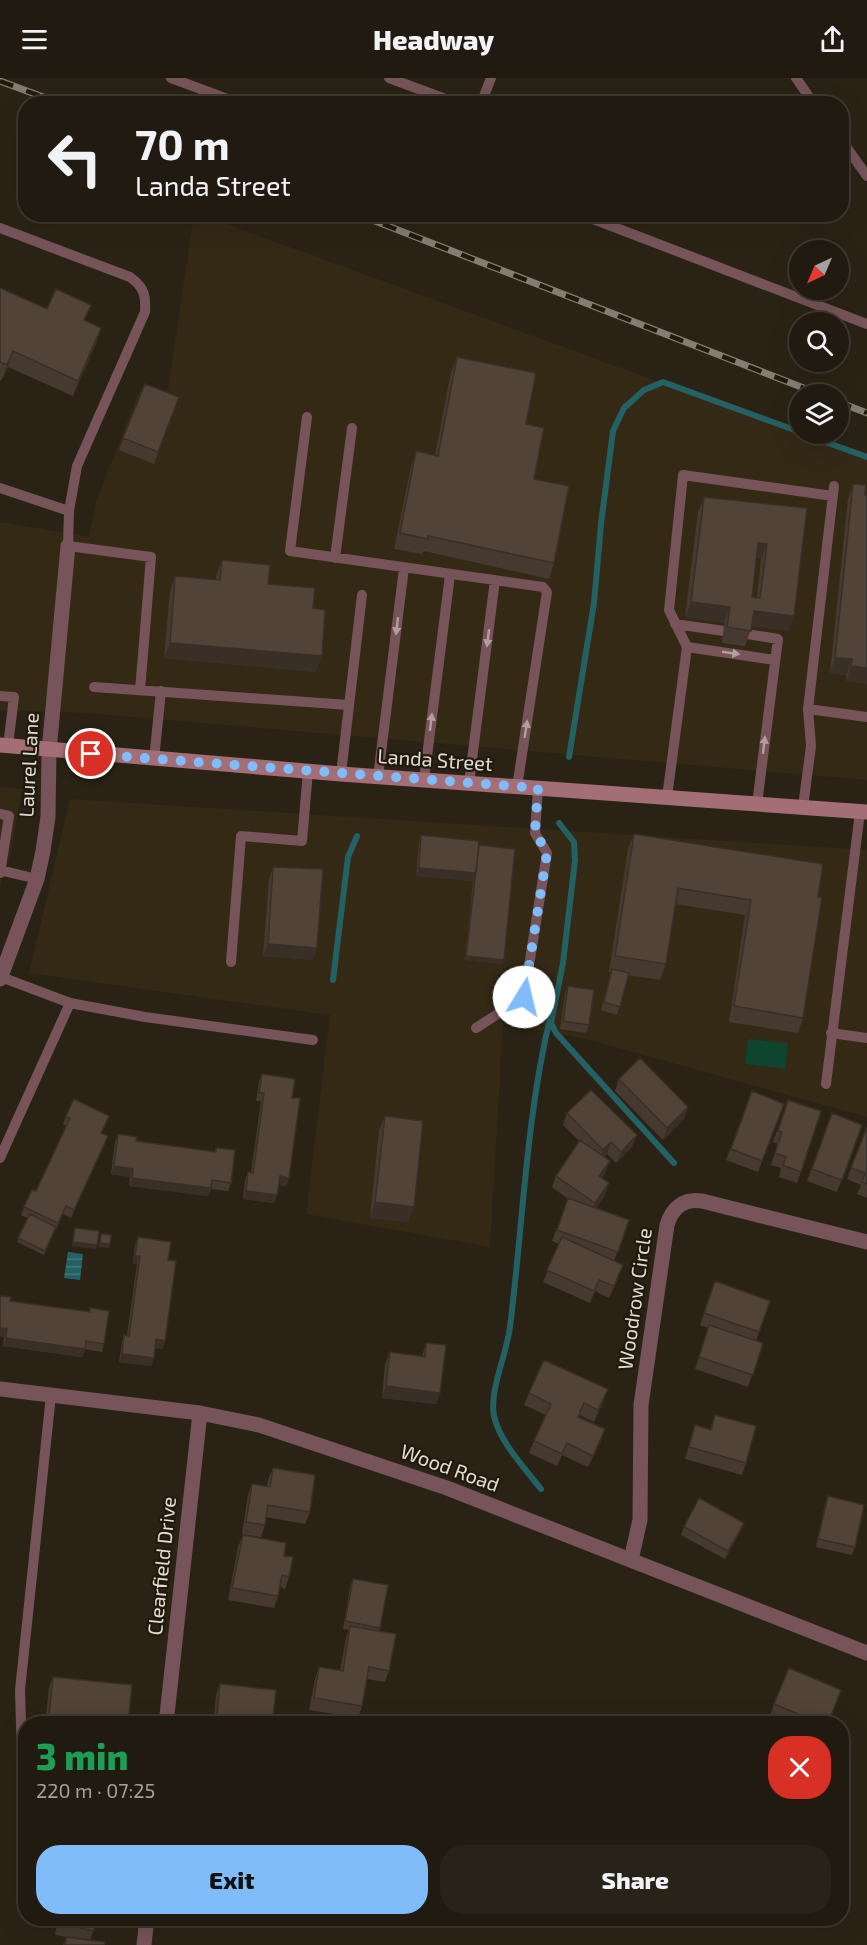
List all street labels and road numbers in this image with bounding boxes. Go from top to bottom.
street label: Laurel Lane [13,712,43,818]
street label: Landa Street [377,743,494,775]
street label: Woodrow Circle [612,1226,656,1371]
street label: Wood Road [398,1438,503,1496]
street label: Clearfield Drive [142,1495,180,1636]

